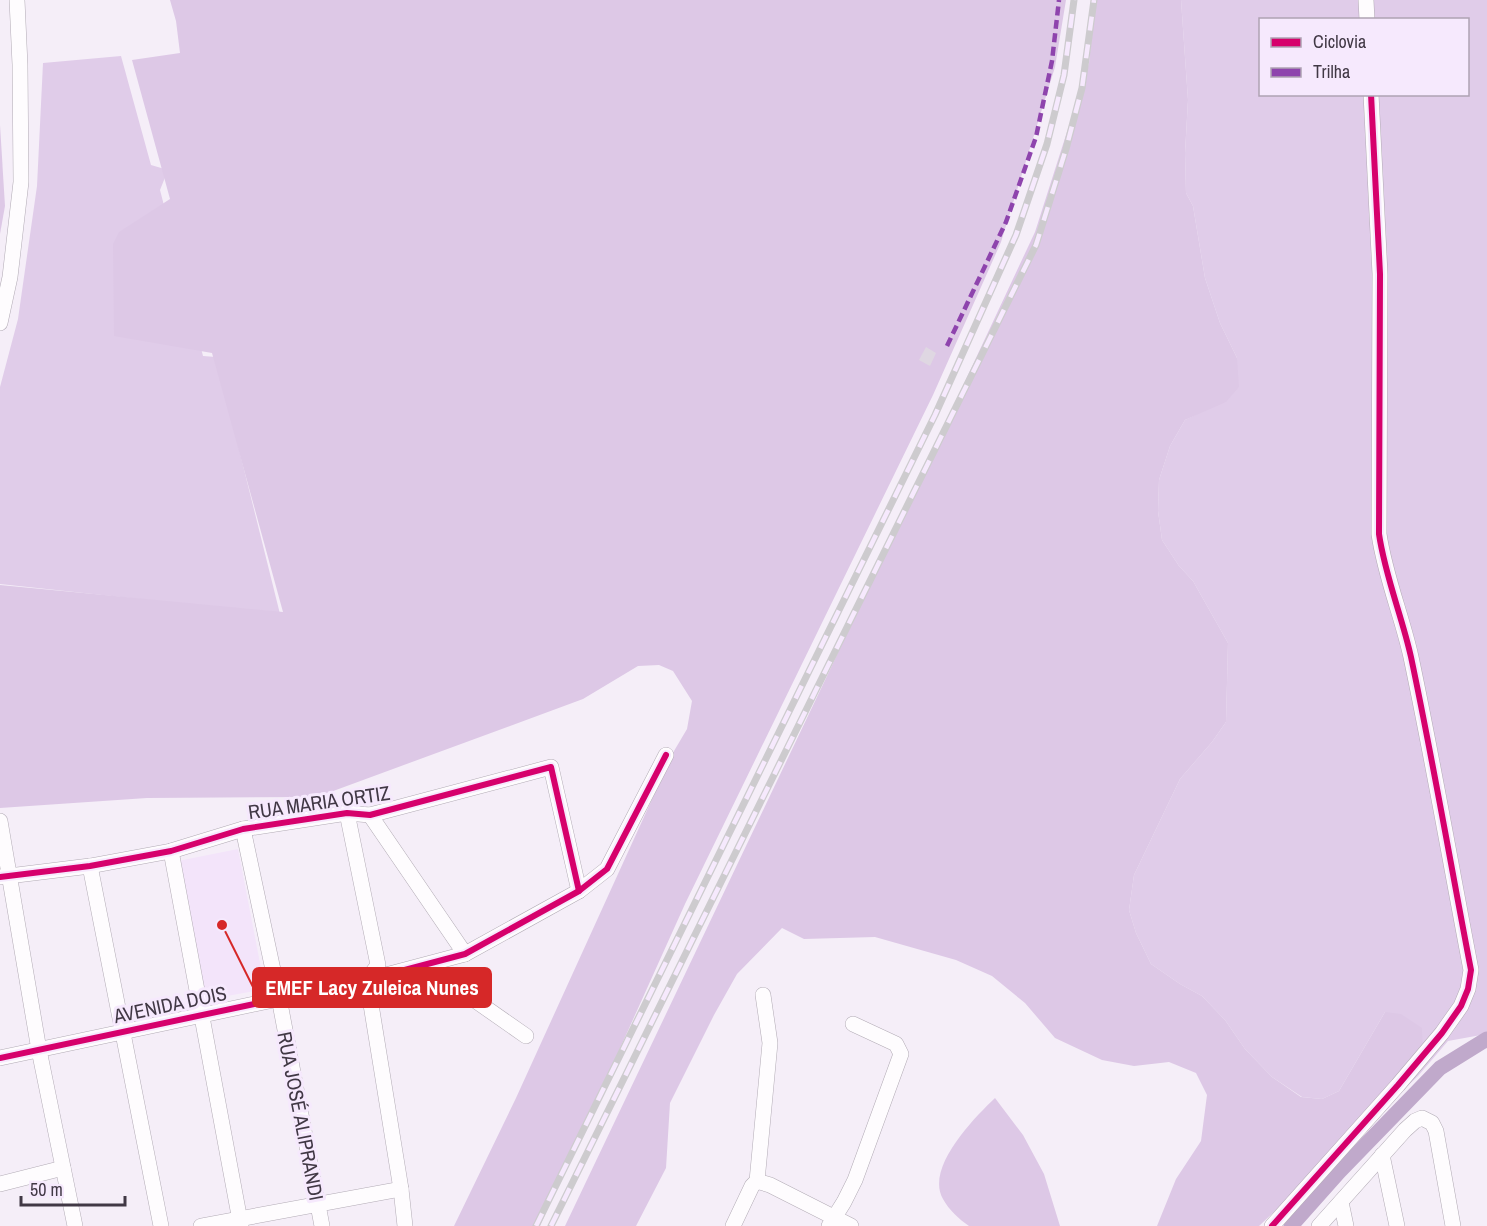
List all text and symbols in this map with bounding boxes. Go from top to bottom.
legend [1259,18,1469,96]
text: Ciclovia [1313,29,1366,54]
text: Trilha [1313,59,1350,84]
street label: RUA MARIA ORTIZ [246,779,392,825]
callout: EMEF Lacy Zuleica Nunes [253,968,491,1007]
text: EMEF Lacy Zuleica Nunes [265,973,479,1002]
street label: AVENIDA DOIS [110,979,229,1029]
street label: RUA JOSÉ ALIPRANDI [271,1029,331,1203]
scale bar [21,1169,124,1207]
text: 50 m [30,1177,63,1202]

